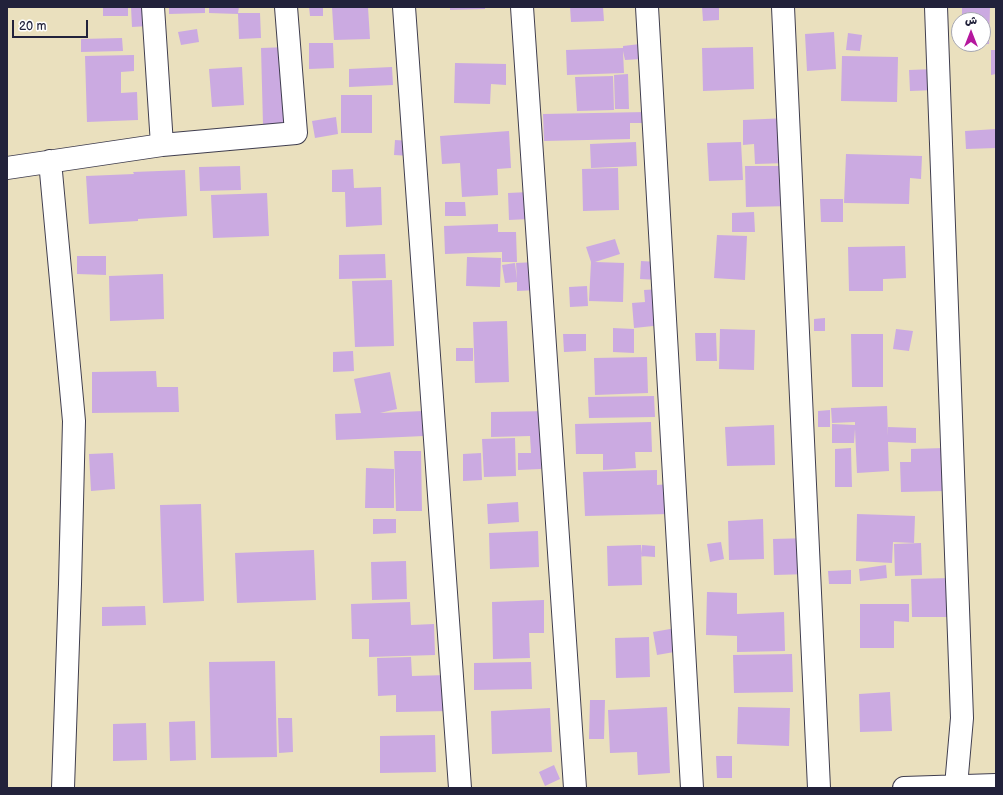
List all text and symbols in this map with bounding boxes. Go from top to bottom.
scale bar [14,12,90,38]
north arrow [951,12,991,52]
text: ش [965,14,977,27]
text: 20 m [19,19,46,34]

